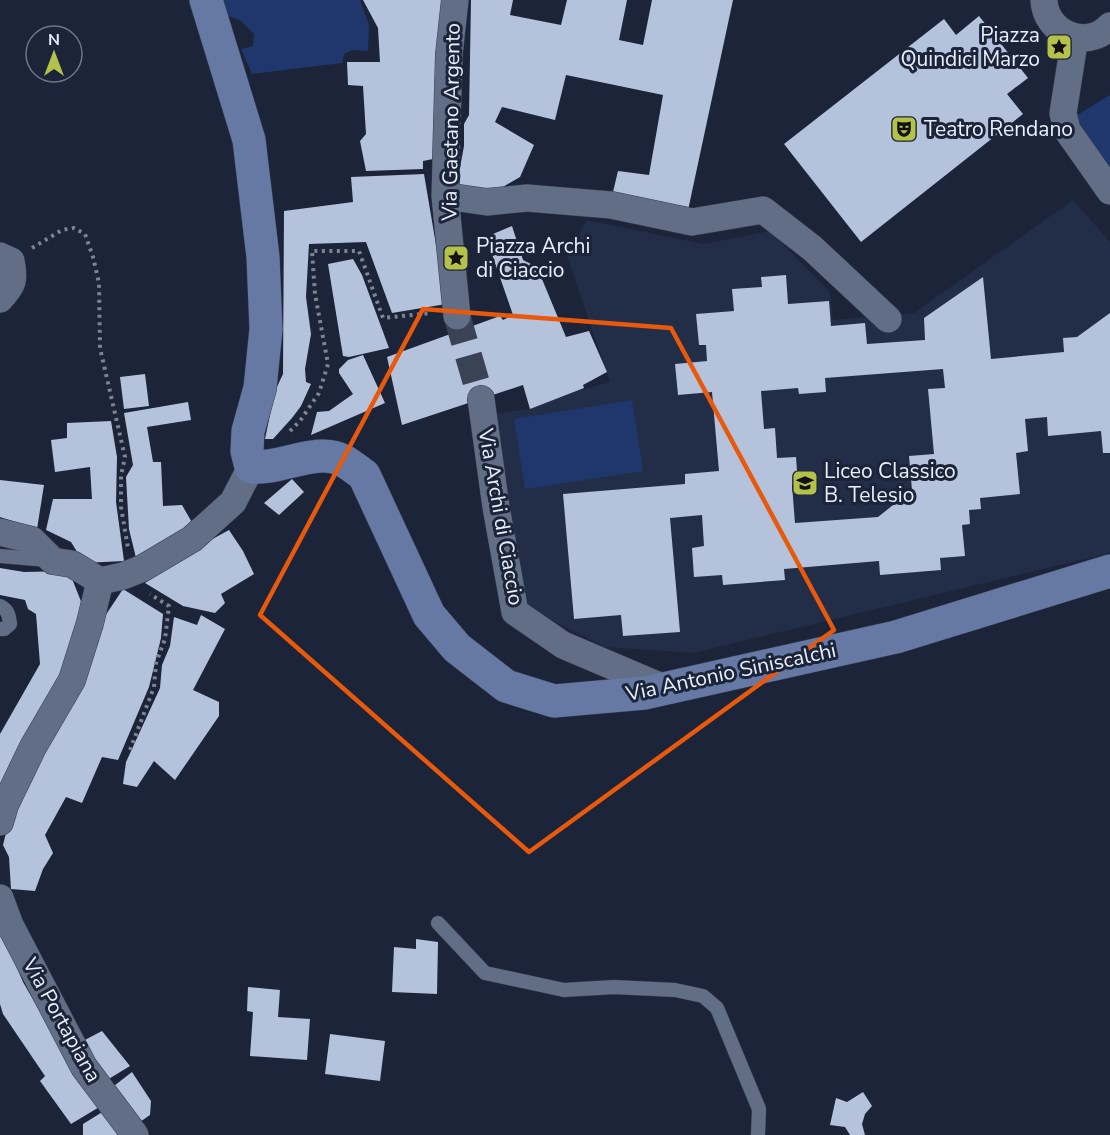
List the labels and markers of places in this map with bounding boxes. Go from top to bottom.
place label: Piazza Quindici Marzo [900,21,1040,73]
place icon: Piazza Quindici Marzo [1044,32,1074,62]
theatre icon: Teatro Rendano [889,114,919,144]
place label: Teatro Rendano [924,115,1073,143]
place label: Piazza Archi di Ciaccio [476,232,590,284]
place icon: Piazza Archi di Ciaccio [441,243,471,273]
place label: Liceo Classico B. Telesio [824,457,956,509]
school or university icon: Liceo Classico B. Telesio [790,468,820,498]

